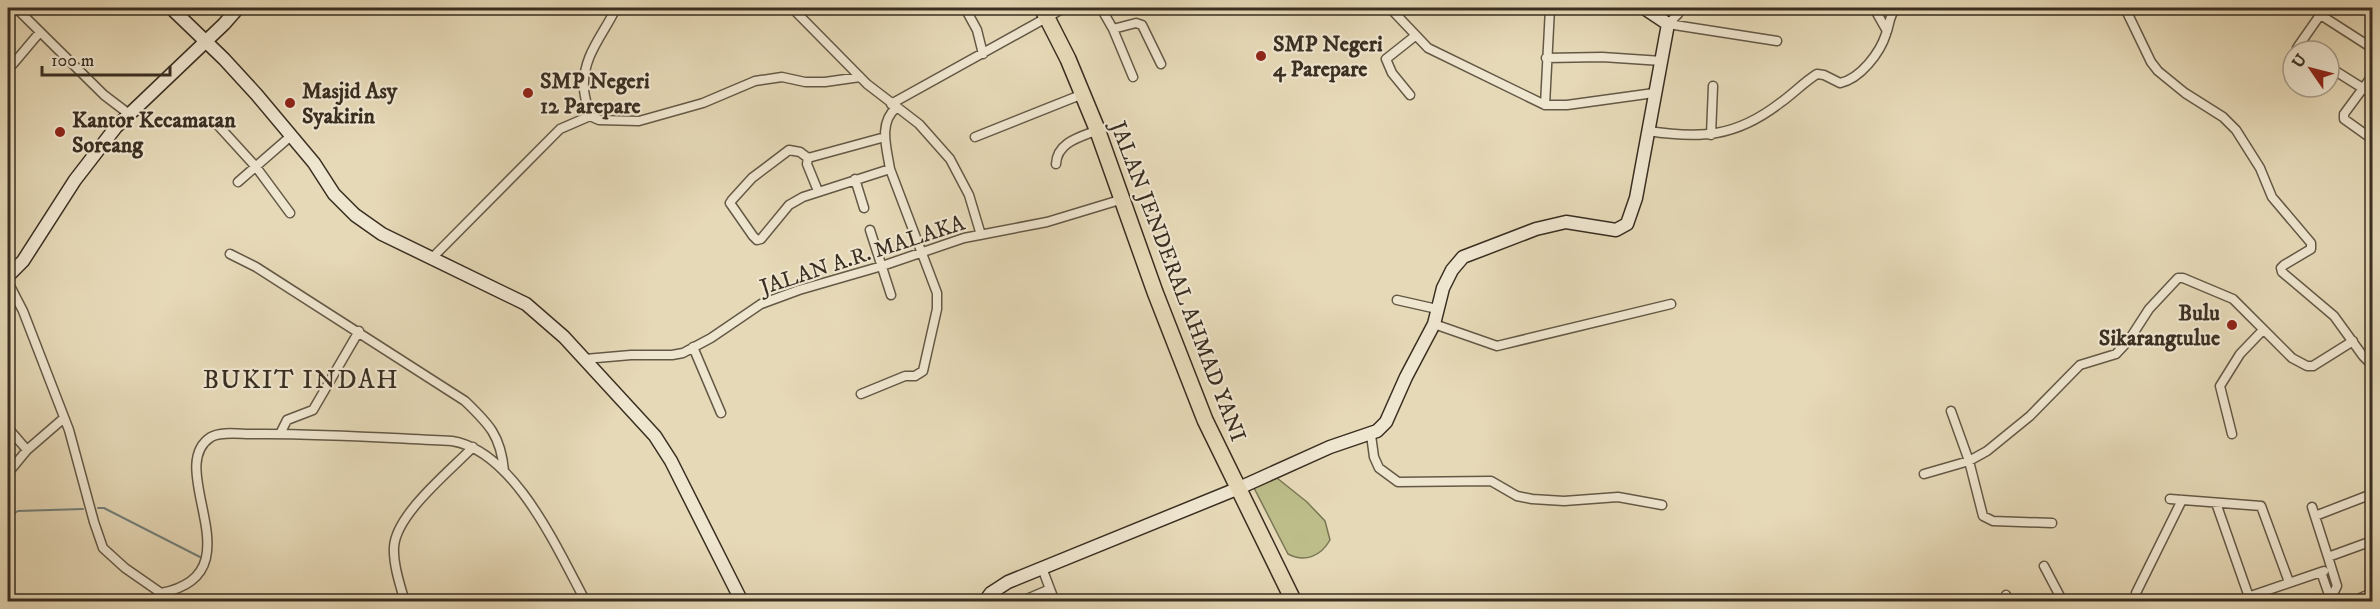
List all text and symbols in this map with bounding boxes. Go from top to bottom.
place label: SMP Negeri 4 Parepare [1273,31,1383,83]
scale bar [42,39,170,77]
north arrow [2281,39,2341,99]
marker: SMP Negeri 4 Parepare [1254,49,1268,63]
text: 100 m [51,50,94,72]
text: U [2288,50,2312,72]
place label: SMP Negeri 12 Parepare [540,68,650,120]
place label: Masjid Asy Syakirin [302,78,398,130]
marker: SMP Negeri 12 Parepare [521,86,535,100]
marker: Masjid Asy Syakirin [283,96,297,110]
place label: Kantor Kecamatan Soreang [72,107,236,159]
street label: JALAN JENDERAL AHMAD YANI [1103,116,1251,446]
marker: Kantor Kecamatan Soreang [53,125,67,139]
street label: JALAN A.R. MALAKA [755,209,969,302]
place label: Bulu Sikarangtulue [2099,300,2220,352]
marker: Bulu Sikarangtulue [2225,318,2239,332]
district label: BUKIT INDAH [203,364,399,397]

